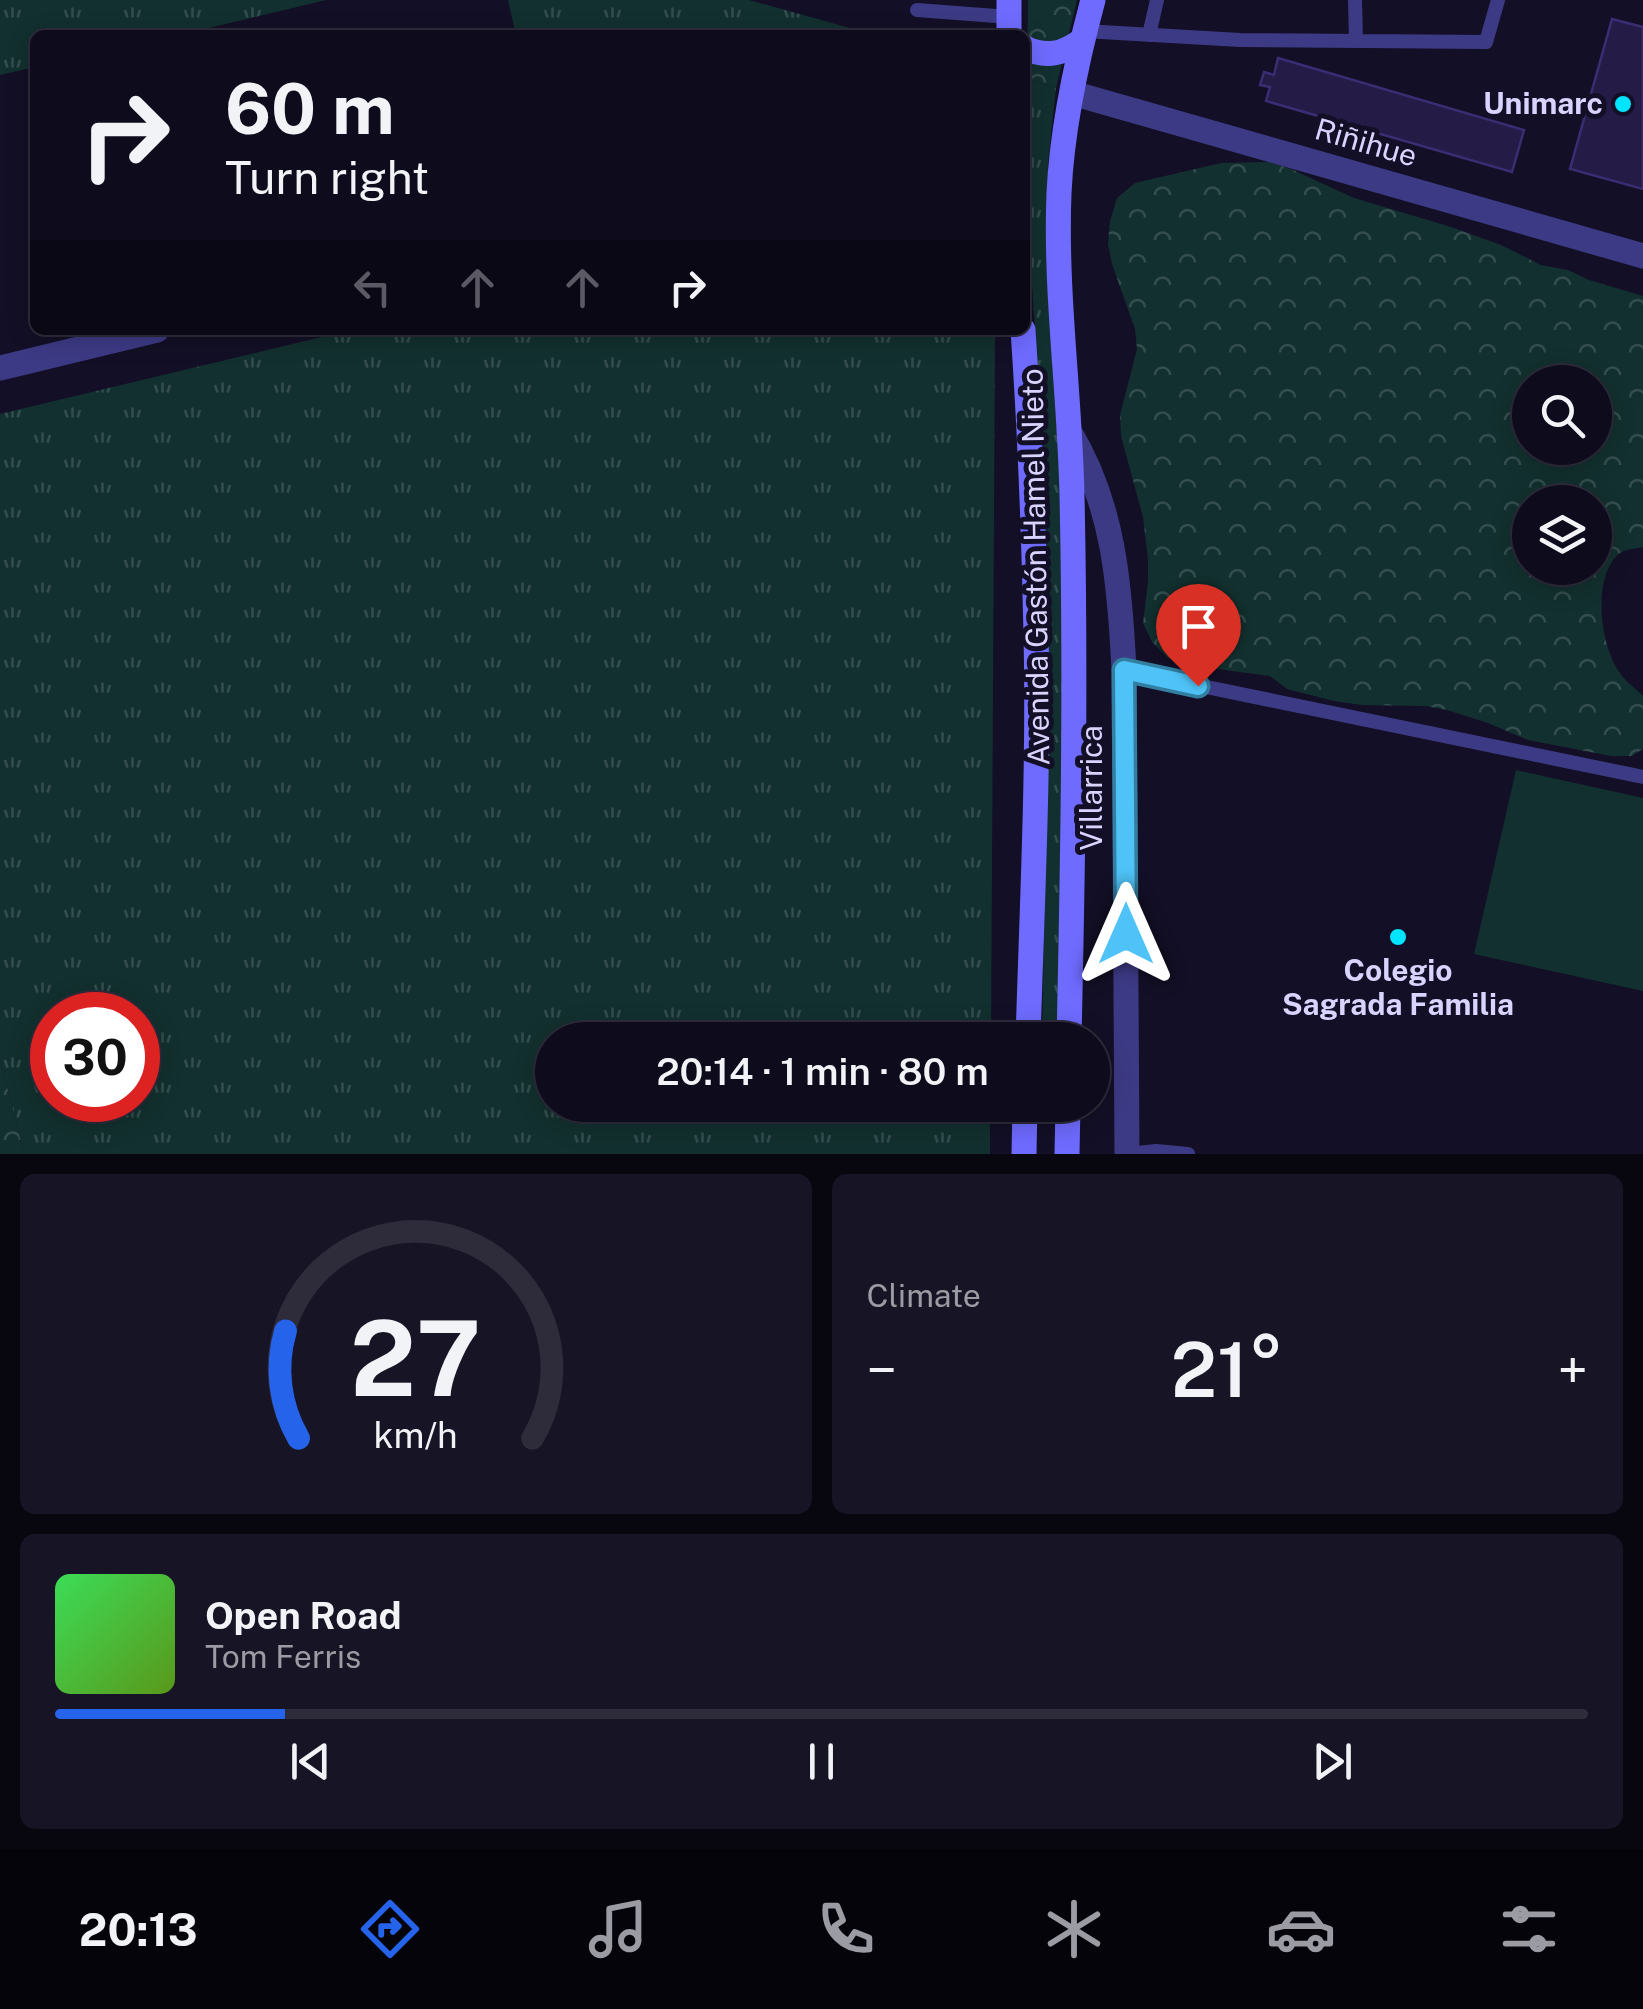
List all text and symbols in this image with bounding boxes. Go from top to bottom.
text: 60 m [225,67,395,150]
icon: right [60,70,190,200]
place label: Unimarc [1483,85,1603,121]
marker: Unimarc [1612,93,1634,115]
street label: Riñihue [1311,110,1421,174]
text: Turn right [225,151,429,204]
icon: left [345,260,400,315]
icon: ahead [450,260,505,315]
icon: ahead [555,260,610,315]
icon: right [660,260,715,315]
map controls [1512,365,1612,585]
button: search [1512,365,1612,465]
street label: Avenida Gastón Hamel Nieto [1014,368,1056,766]
button: layers [1512,485,1612,585]
pin [1156,584,1241,687]
icon: arrive [1171,599,1226,654]
street label: Villarrica [1073,725,1109,851]
position arrow [1074,882,1178,986]
marker: Colegio Sagrada Familia [1387,926,1409,948]
place label: Colegio Sagrada Familia [1282,952,1514,1022]
speed limit sign: 30 [30,992,160,1122]
text: 20:14 · 1 min · 80 m [656,1049,989,1094]
text: Climate [867,1277,981,1314]
text: 27 [350,1297,481,1419]
text: 21° [1171,1326,1284,1414]
text: − [867,1338,897,1402]
text: + [1558,1338,1588,1402]
text: km/h [374,1414,458,1456]
text: Open Road [205,1593,402,1638]
text: Tom Ferris [205,1638,361,1675]
icon: previous [283,1734,338,1789]
icon: pause [794,1734,849,1789]
icon: next [1305,1734,1360,1789]
icon: directions [355,1894,425,1964]
icon: music [583,1894,653,1964]
icon: phone [811,1894,881,1964]
icon: climate [1039,1894,1109,1964]
icon: car [1266,1894,1336,1964]
icon: filters [1494,1894,1564,1964]
text: 20:13 [79,1903,198,1956]

